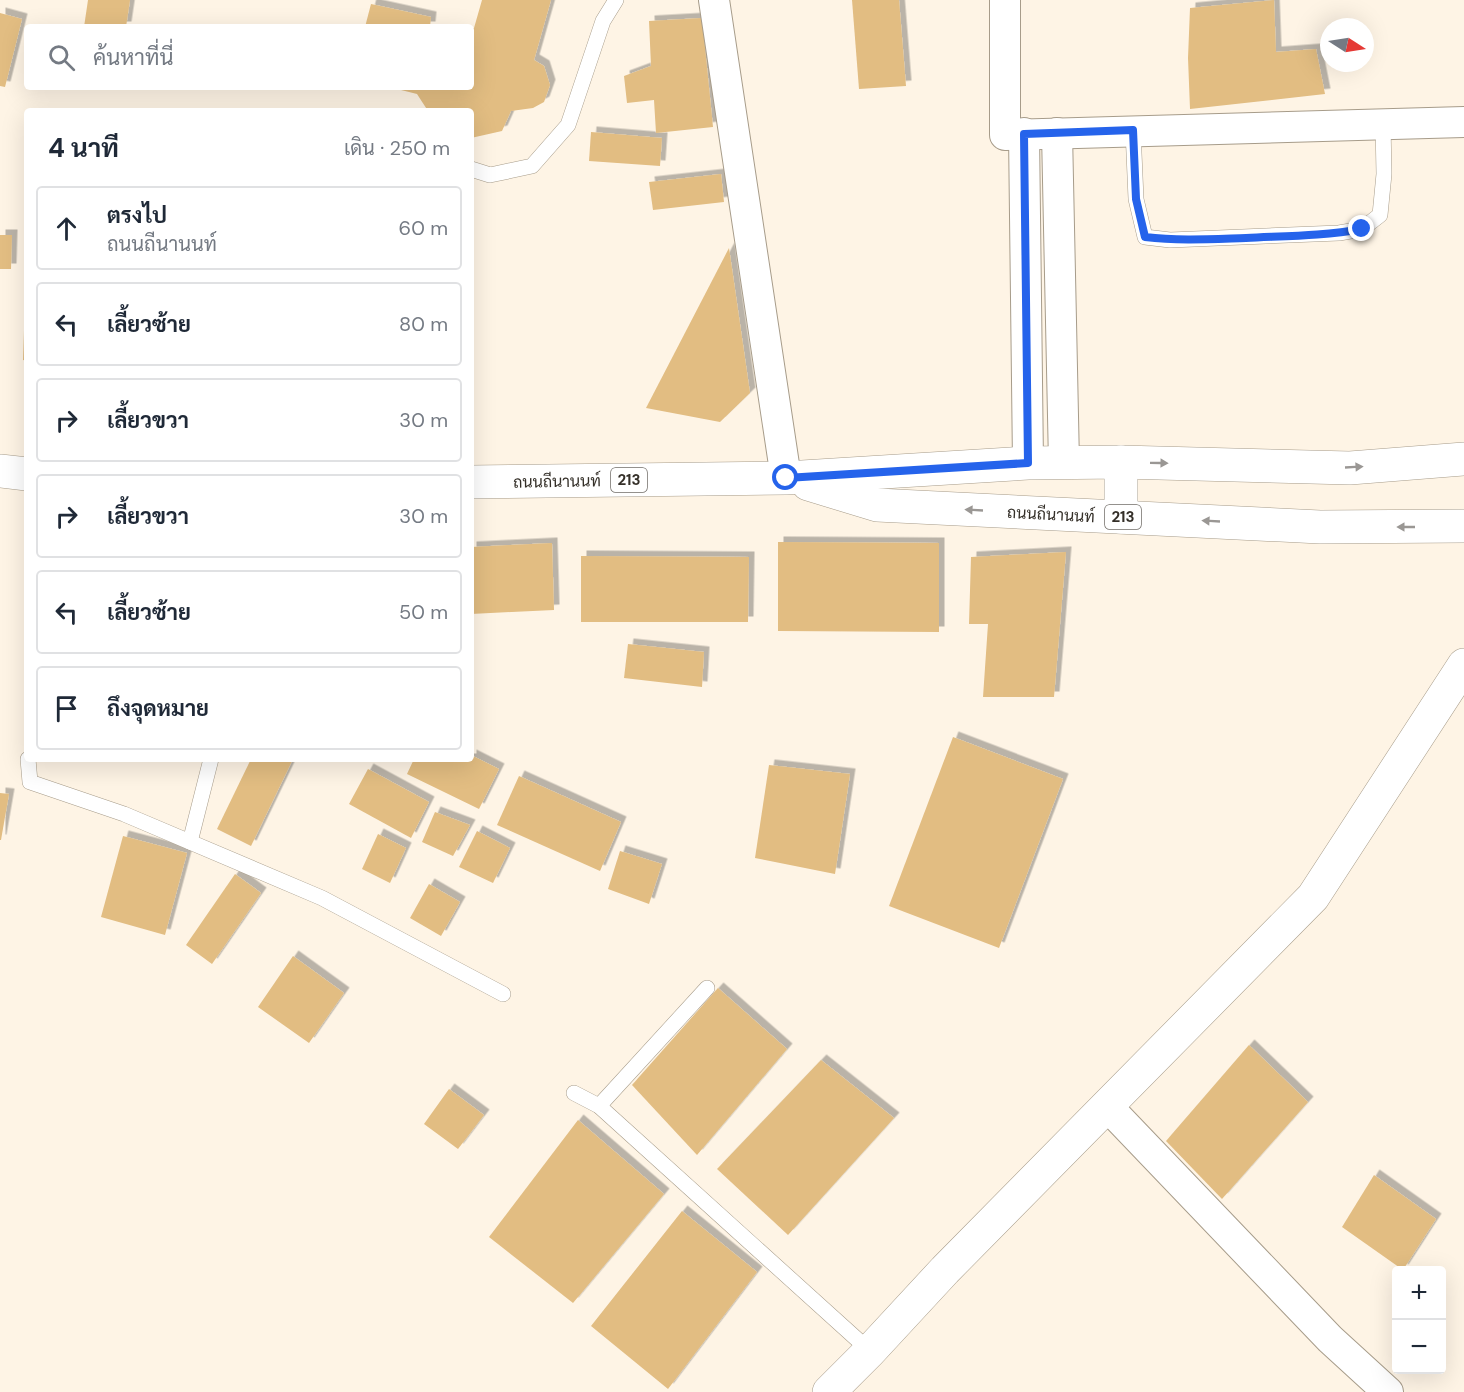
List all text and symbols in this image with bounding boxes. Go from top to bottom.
north arrow [1320,18,1374,72]
search box [24,24,474,90]
icon: search [45,41,78,74]
text: ค้นหาที่นี่ [93,43,173,72]
text: 4 นาที [48,131,119,165]
text: เดิน · 250 m [344,135,450,161]
text: ตรงไป [107,201,167,230]
icon: ahead [50,212,83,245]
text: 60 m [399,215,448,241]
route end [1348,215,1374,241]
text: ถนนถีนานนท์ [107,231,217,257]
icon: left [50,308,83,341]
text: เลี้ยวซ้าย [107,310,191,339]
text: 80 m [399,311,448,337]
icon: right [50,404,83,437]
text: เลี้ยวขวา [107,406,189,435]
text: 30 m [399,407,448,433]
one-way arrow [1150,458,1169,468]
one-way arrow [1345,463,1364,472]
route start [772,464,798,490]
street label: ถนนถีนานนท์ [513,468,601,493]
road number: 213 [611,468,647,492]
icon: right [50,500,83,533]
street label: ถนนถีนานนท์ [1007,500,1095,527]
text: เลี้ยวขวา [107,502,189,531]
text: 30 m [399,503,448,529]
road number: 213 [1105,505,1141,529]
one-way arrow [964,506,983,515]
one-way arrow [1201,517,1220,526]
one-way arrow [1396,522,1415,532]
icon: left [50,596,83,629]
text: เลี้ยวซ้าย [107,598,191,627]
text: 50 m [399,599,448,625]
icon: arrive [50,692,83,725]
text: ถึงจุดหมาย [107,694,209,723]
map controls [1392,1266,1446,1374]
button: + [1392,1266,1446,1320]
button: − [1392,1320,1446,1374]

